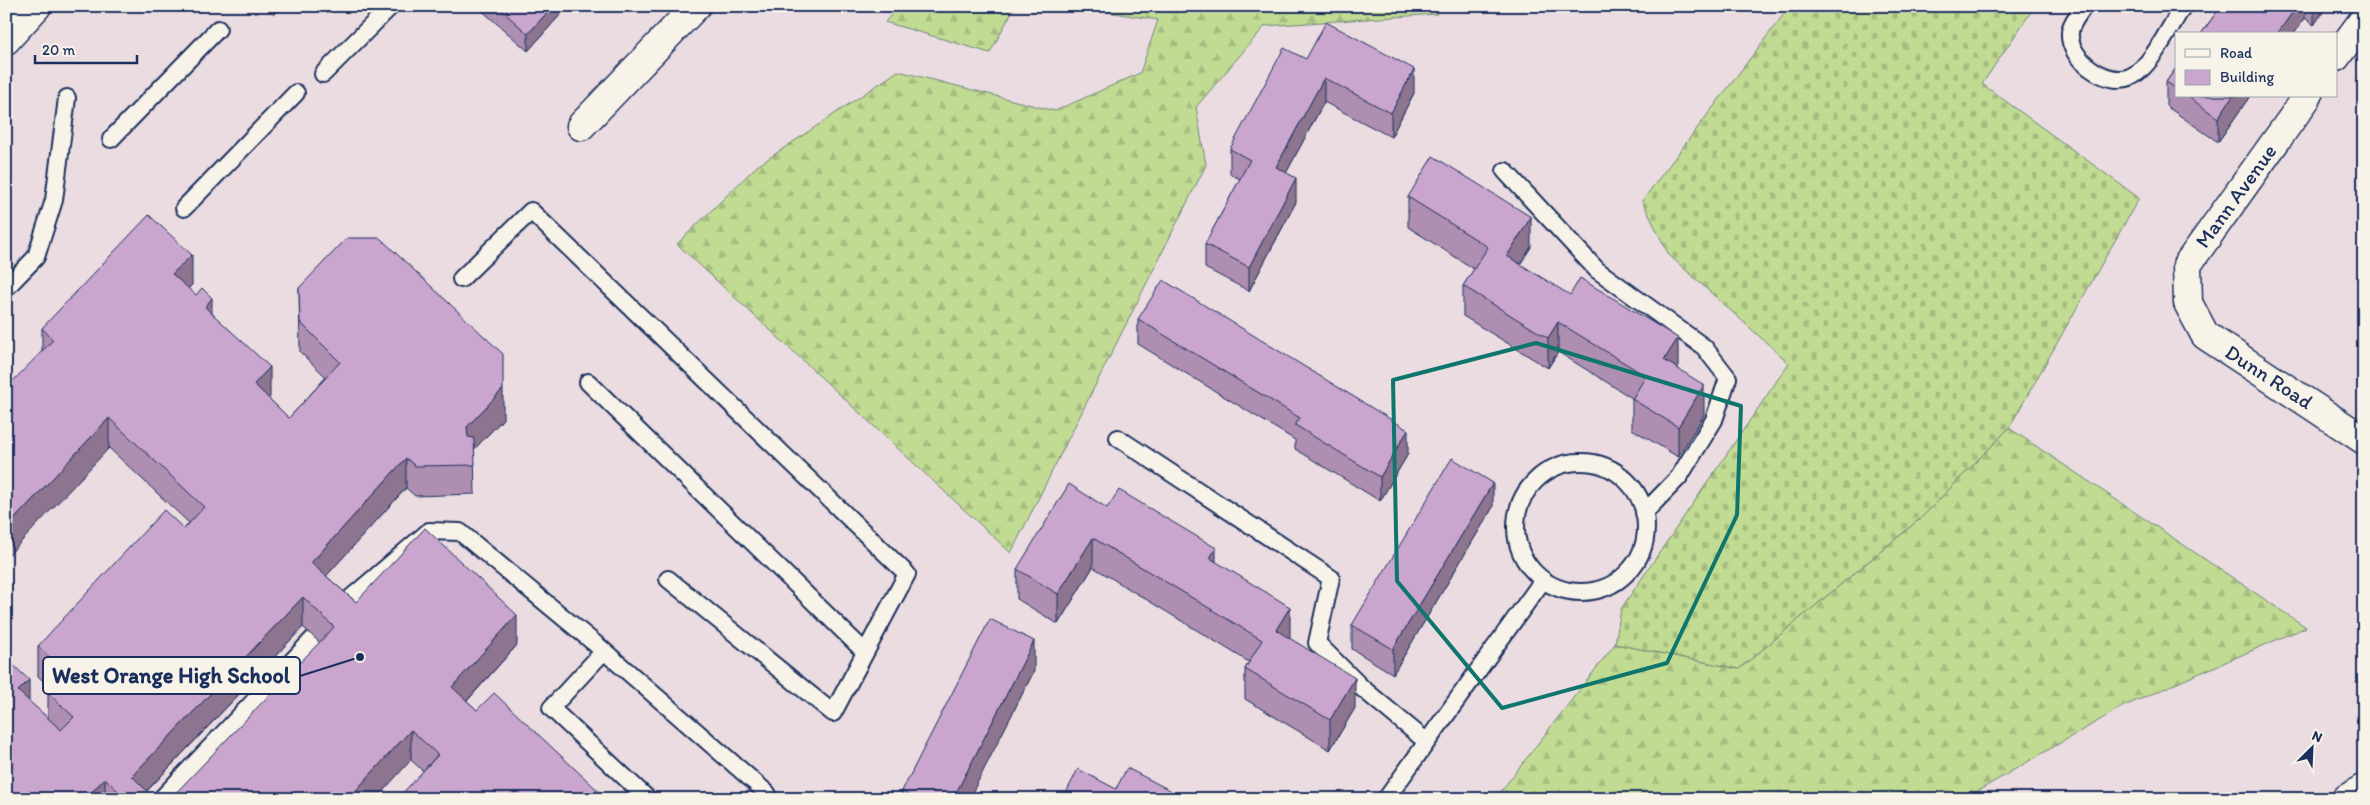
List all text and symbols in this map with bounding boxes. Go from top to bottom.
scale bar [35,32,138,64]
legend [2175,32,2338,98]
text: 20 m [42,41,76,59]
text: Road [2220,44,2253,62]
text: Building [2220,68,2274,86]
street label: Mann Avenue [2190,139,2282,252]
street label: Dunn Road [2221,339,2318,414]
callout: West Orange High School [43,657,300,694]
text: West Orange High School [52,662,291,689]
north arrow [2288,722,2338,772]
text: N [2309,727,2325,746]

